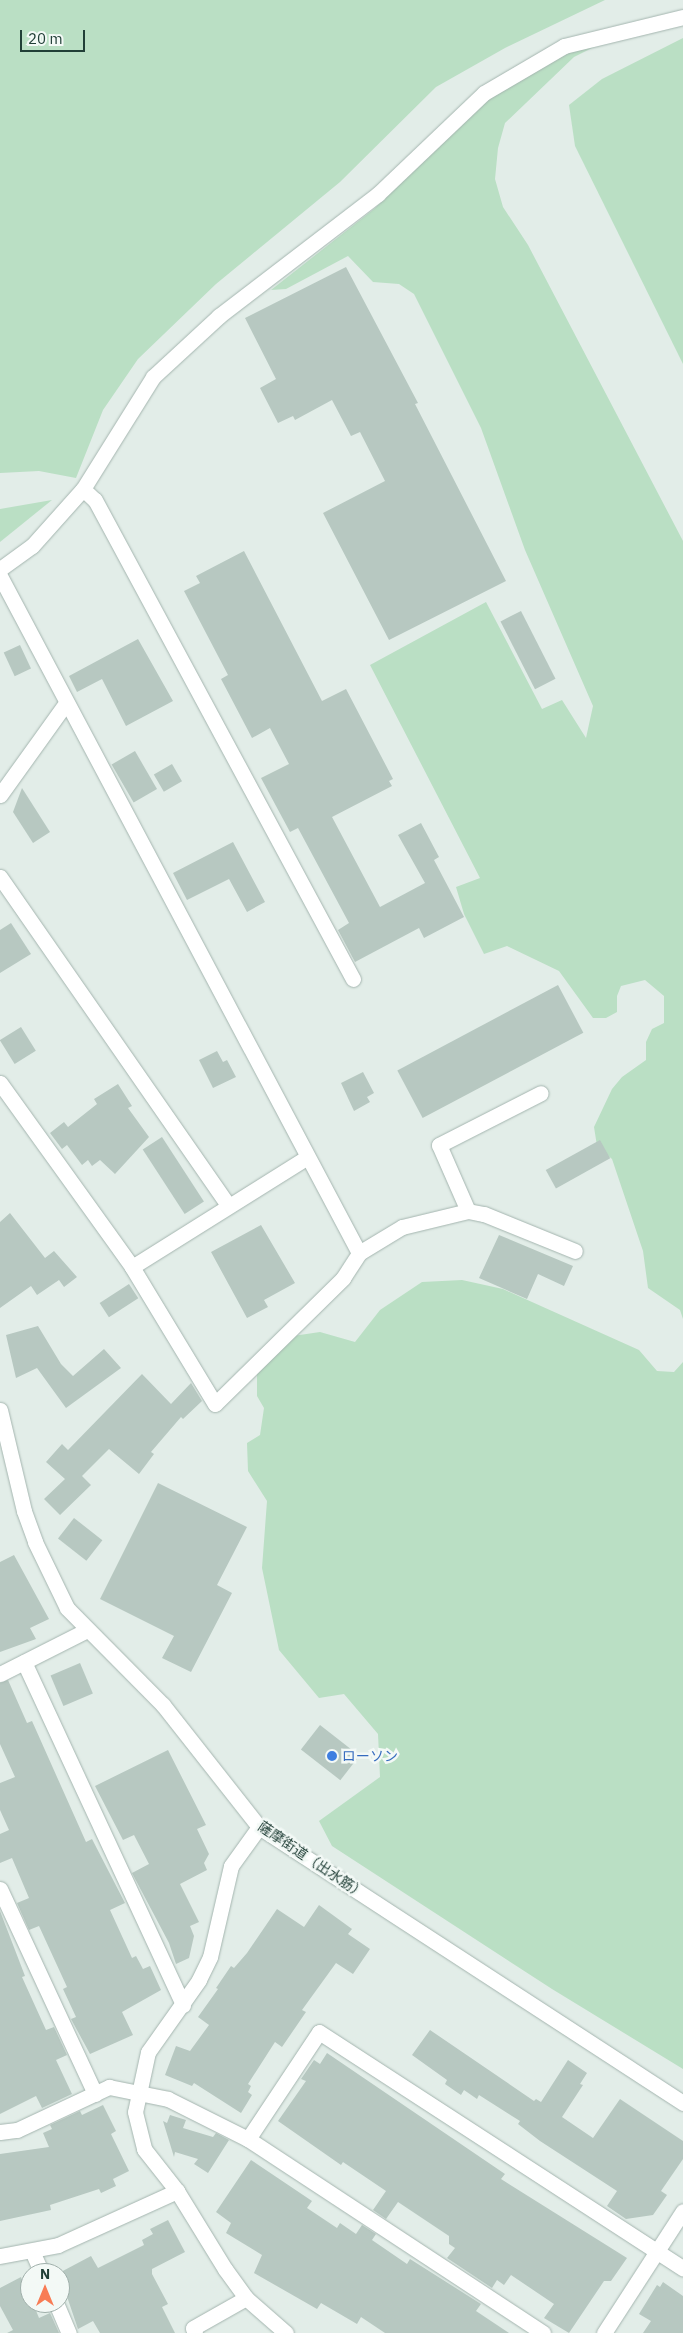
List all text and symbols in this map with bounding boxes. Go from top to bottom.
scale bar [22,20,88,52]
text: 20 m [28,29,63,48]
place label: ローソン [342,1748,398,1764]
marker: ローソン [326,1750,338,1762]
street label: 薩摩街道（出水筋） [255,1818,369,1902]
north arrow [20,2263,70,2313]
text: N [40,2265,50,2283]

